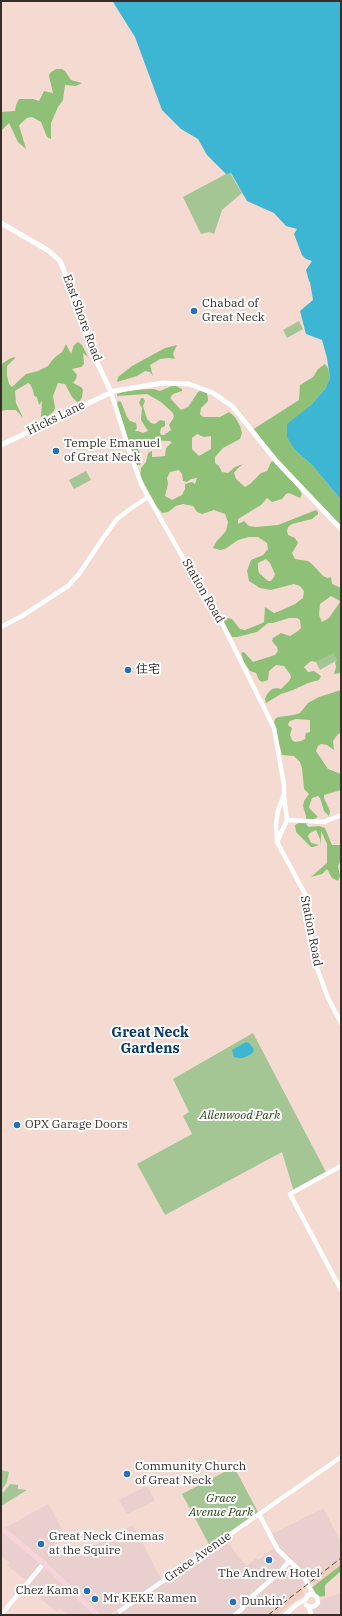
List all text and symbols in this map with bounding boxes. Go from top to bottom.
street label: East Shore Road [60,273,104,363]
place label: Chabad of Great Neck [202,297,265,325]
marker: Chabad of Great Neck [189,306,199,316]
street label: Hicks Lane [25,398,87,438]
place label: Temple Emanuel of Great Neck [64,437,160,465]
marker: Temple Emanuel of Great Neck [51,446,61,456]
street label: Station Road [179,556,227,626]
place label: 住宅 [136,663,160,677]
marker: 住宅 [123,665,133,675]
street label: Station Road [297,894,325,968]
district label: Great Neck Gardens [111,1025,189,1058]
park label: Allenwood Park [200,1109,280,1123]
place label: OPX Garage Doors [25,1118,128,1132]
marker: OPX Garage Doors [12,1120,22,1130]
place label: Community Church of Great Neck [135,1460,246,1488]
marker: Community Church of Great Neck [122,1469,132,1479]
park label: Grace Avenue Park [189,1492,253,1520]
street label: Grace Avenue [162,1529,234,1585]
place label: Great Neck Cinemas at the Squire [49,1530,164,1558]
marker: Great Neck Cinemas at the Squire [36,1539,46,1549]
marker: The Andrew Hotel [264,1555,274,1565]
place label: The Andrew Hotel [218,1567,320,1581]
place label: Chez Kama [16,1584,79,1598]
marker: Chez Kama [82,1586,92,1596]
place label: Mr KEKE Ramen [103,1592,197,1606]
marker: Mr KEKE Ramen [90,1594,100,1604]
place label: Dunkin' [241,1595,285,1609]
marker: Dunkin' [228,1597,238,1607]

